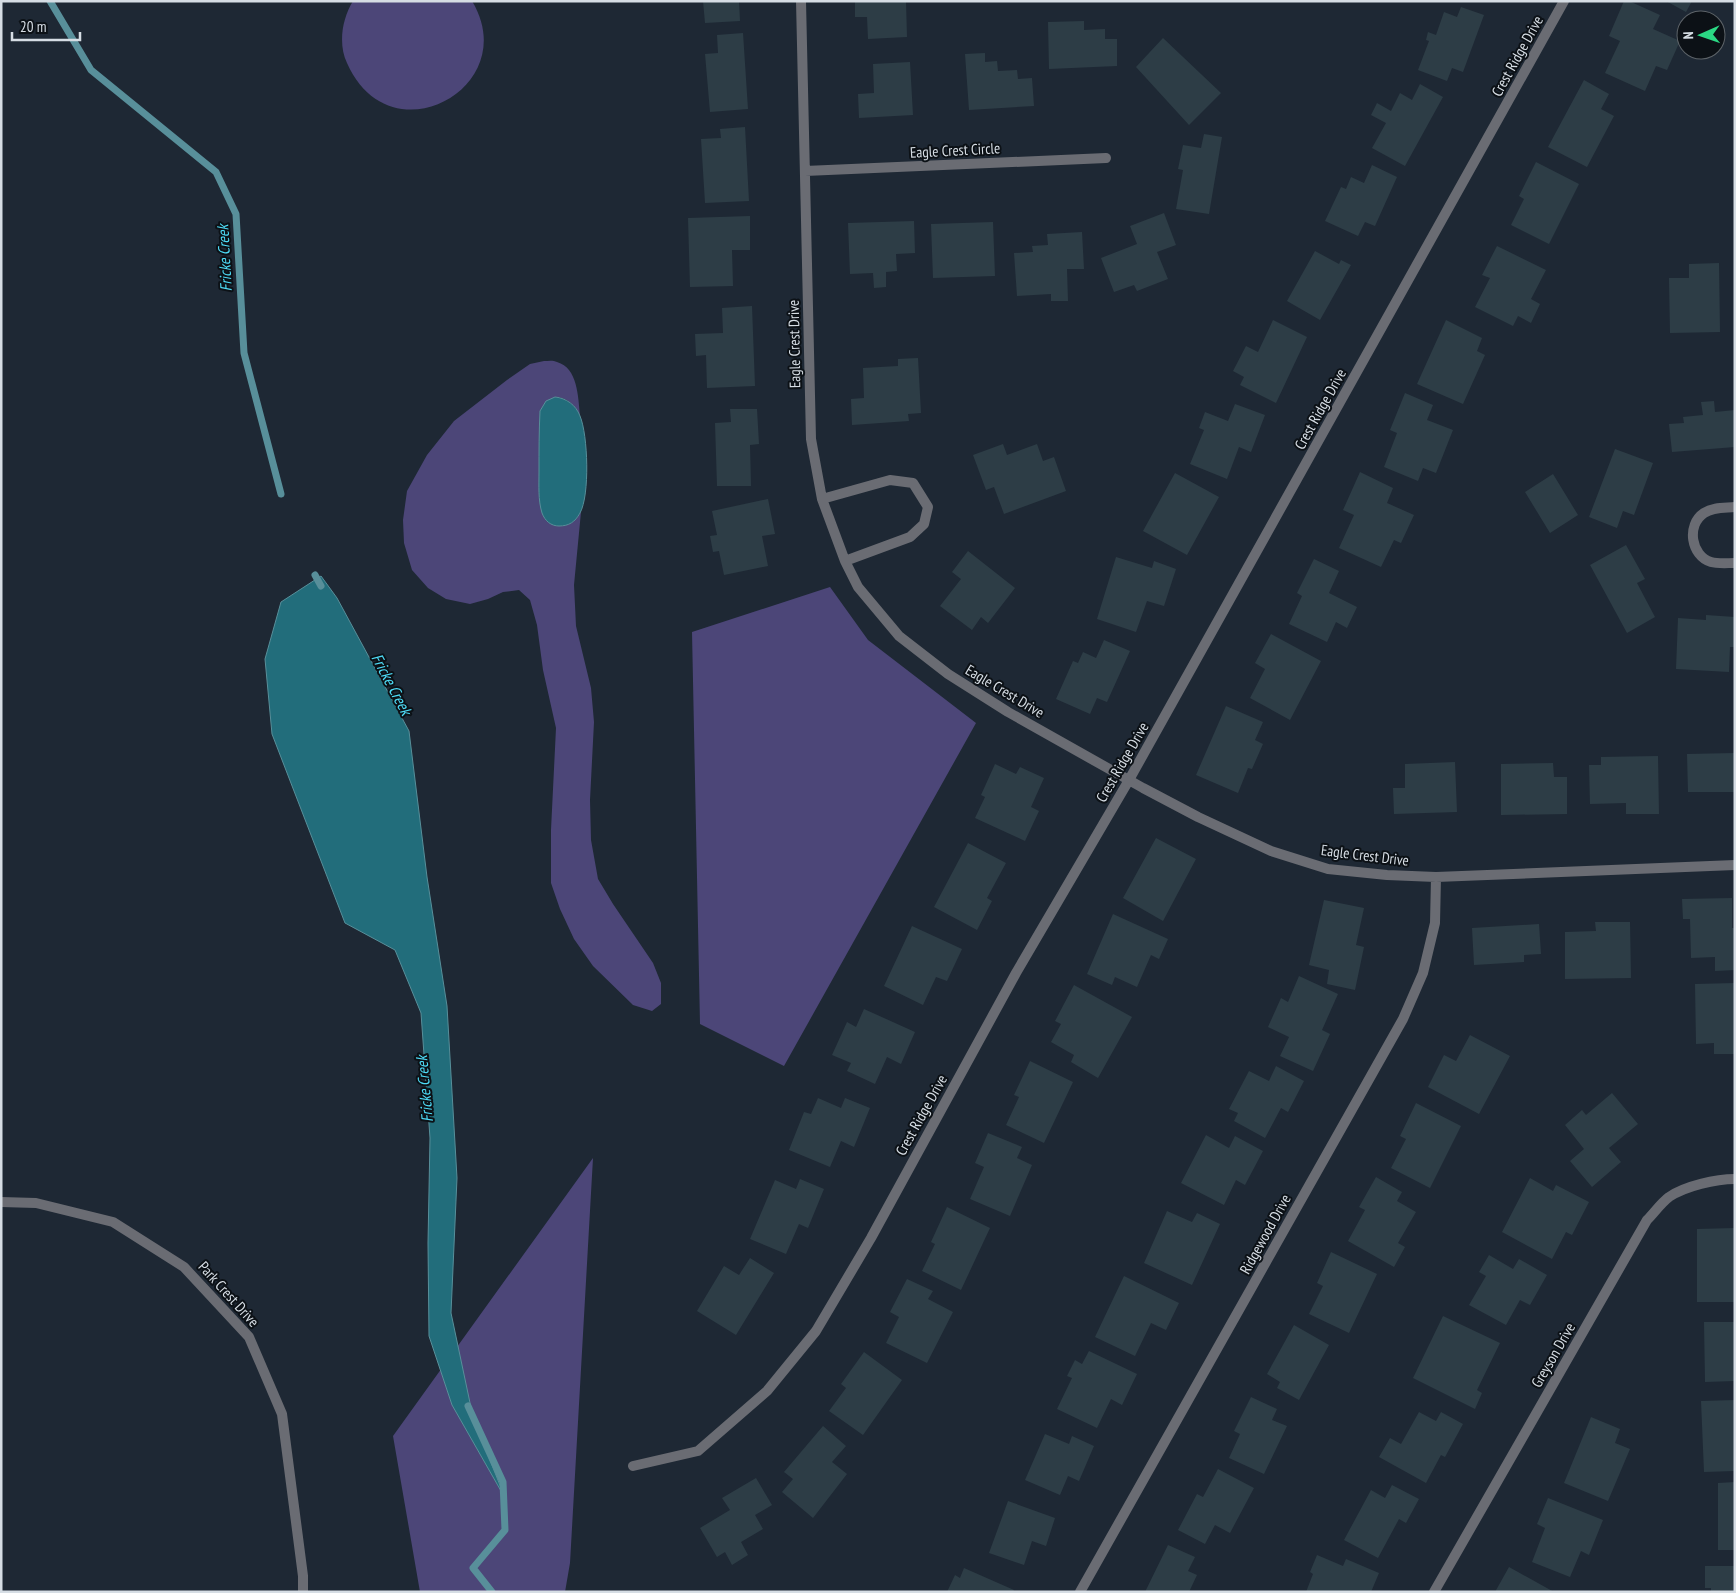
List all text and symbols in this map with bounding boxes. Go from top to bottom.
scale bar [12,10,80,42]
north arrow [1676,10,1726,60]
street label: Crest Ridge Drive [1487,12,1547,100]
text: 20 m [20,17,46,36]
text: N [1679,31,1697,40]
street label: Eagle Crest Circle [909,138,1001,162]
water label: Fricke Creek [212,222,236,292]
street label: Eagle Crest Drive [784,300,804,388]
street label: Crest Ridge Drive [1290,365,1350,453]
water label: Fricke Creek [367,650,417,720]
street label: Eagle Crest Drive [962,660,1048,722]
street label: Crest Ridge Drive [1091,719,1153,805]
street label: Eagle Crest Drive [1320,840,1410,870]
water label: Fricke Creek [411,1053,437,1123]
street label: Crest Ridge Drive [891,1071,951,1159]
street label: Ridgewood Drive [1235,1191,1295,1277]
street label: Park Crest Drive [195,1257,263,1331]
street label: Greyson Drive [1527,1319,1579,1391]

